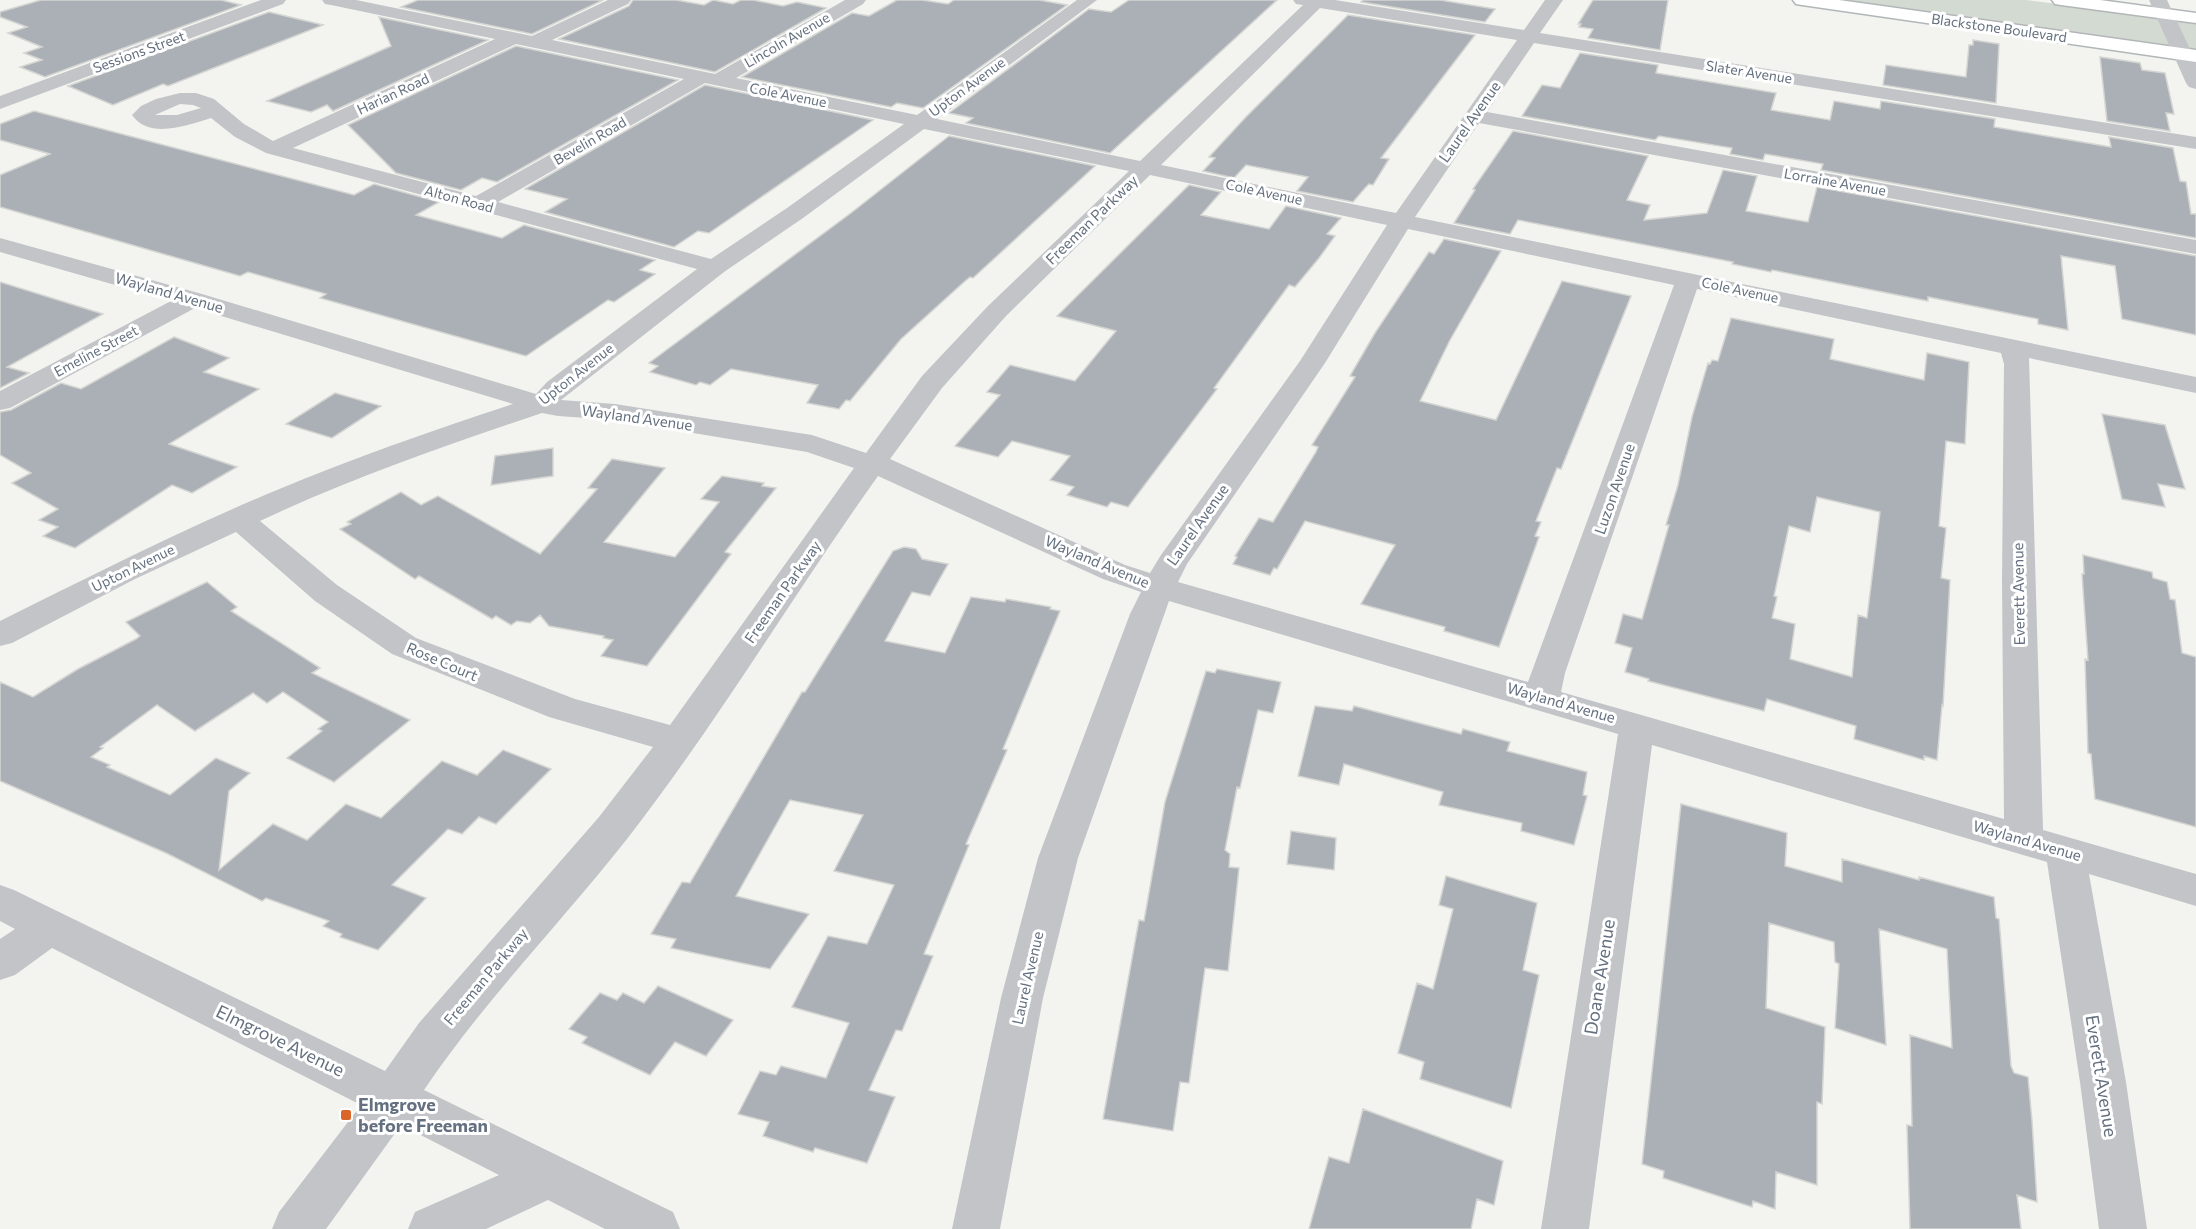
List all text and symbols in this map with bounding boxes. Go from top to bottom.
street label: Lincoln Avenue [741,8,833,71]
street label: Blackstone Boulevard [1930,10,2068,45]
street label: Sessions Street [90,27,188,76]
street label: Upton Avenue [925,53,1008,120]
street label: Slater Avenue [1705,56,1793,87]
street label: Harian Road [354,69,432,118]
street label: Laurel Avenue [1435,77,1504,166]
street label: Cole Avenue [748,79,828,110]
street label: Bevelin Road [550,113,629,168]
street label: Lorraine Avenue [1783,164,1887,199]
street label: Freeman Parkway [1042,171,1141,268]
street label: Cole Avenue [1224,175,1304,208]
street label: Alton Road [423,181,495,216]
street label: Wayland Avenue [113,268,226,316]
street label: Cole Avenue [1700,273,1780,306]
street label: Emeline Street [51,321,141,380]
street label: Upton Avenue [535,339,616,408]
street label: Wayland Avenue [581,400,694,434]
street label: Luzon Avenue [1590,441,1638,536]
street label: Laurel Avenue [1163,480,1232,569]
street label: Wayland Avenue [1042,531,1152,591]
street label: Freeman Parkway [740,537,824,646]
street label: Upton Avenue [89,540,177,595]
street label: Everett Avenue [2008,542,2028,646]
street label: Rose Court [404,638,481,684]
street label: Wayland Avenue [1505,678,1618,726]
street label: Wayland Avenue [1971,816,2084,864]
street label: Doane Avenue [1579,917,1619,1036]
street label: Freeman Parkway [439,924,531,1028]
street label: Laurel Avenue [1008,929,1047,1026]
street label: Elmgrove Avenue [213,1000,348,1081]
street label: Everett Avenue [2081,1013,2122,1138]
place label: Elmgrove before Freeman [358,1093,488,1136]
marker: Elmgrove before Freeman [339,1108,353,1122]

